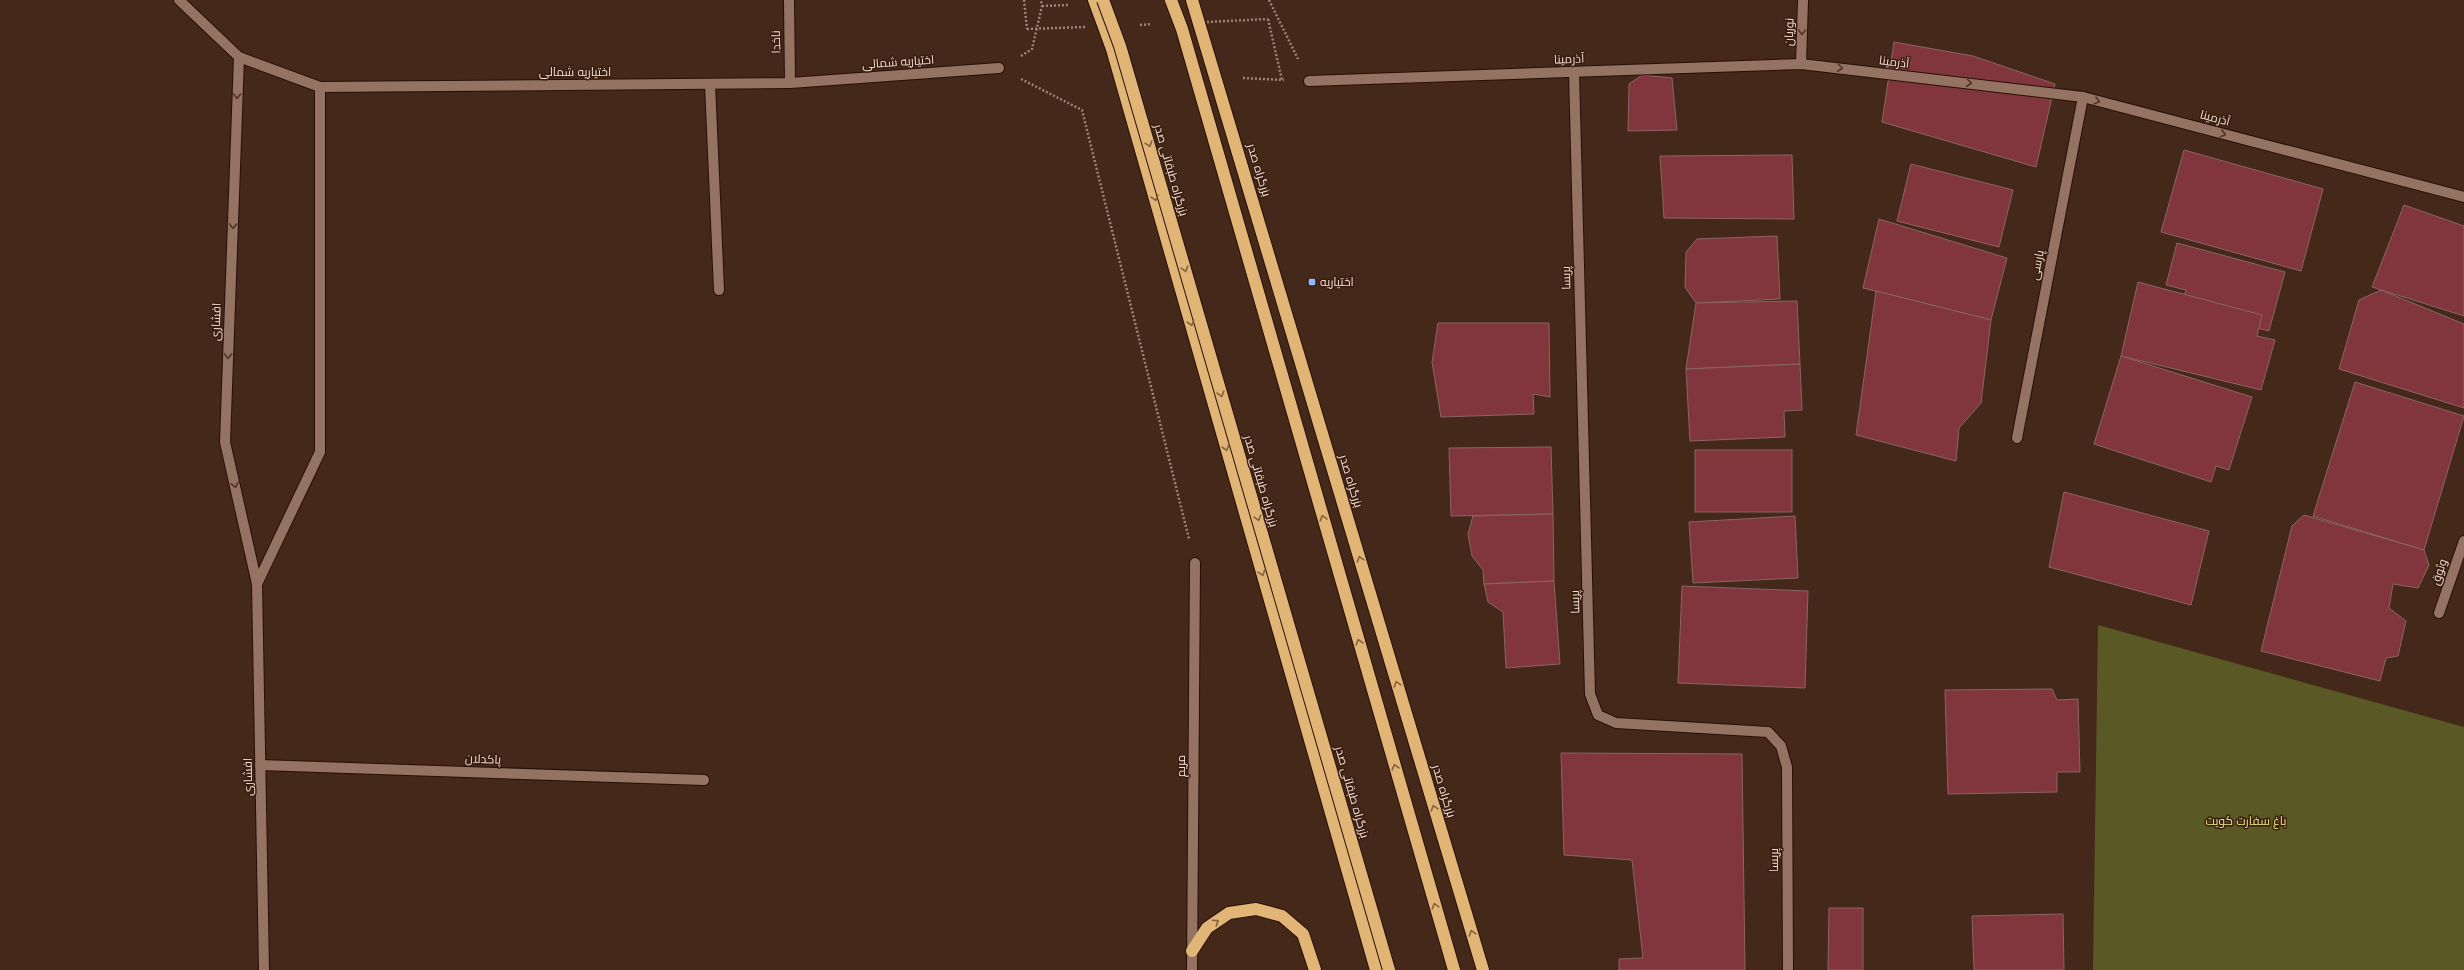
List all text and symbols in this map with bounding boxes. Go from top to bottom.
street label: نوریان [1782,18,1796,46]
one-way arrow [1797,29,1806,35]
street label: ناخدا [769,30,783,54]
street label: آذرمینا [1554,51,1585,67]
street label: اختیاریه شمالی [861,52,935,72]
street label: آذرمینا [1878,53,1911,71]
one-way arrow [1837,63,1843,72]
street label: اختیاریه شمالی [539,65,611,79]
one-way arrow [1966,79,1972,88]
one-way arrow [233,93,242,99]
one-way arrow [2094,96,2101,104]
street label: آذرمینا [2198,107,2232,129]
street label: بزرگراه طبقاتی صدر [1151,121,1191,218]
one-way arrow [2220,129,2226,137]
one-way arrow [1144,140,1153,147]
street label: بزرگراه صدر [1244,141,1274,198]
one-way arrow [1150,194,1159,201]
one-way arrow [228,223,237,229]
street label: پارسی [2027,248,2049,282]
one-way arrow [1180,265,1189,272]
street label: پریسا [1559,265,1575,290]
place label: اختیاریه [1320,275,1354,289]
marker: اختیاریه [1307,277,1317,287]
street label: افشاری [208,303,224,341]
one-way arrow [1186,319,1195,326]
one-way arrow [224,353,232,359]
one-way arrow [1216,390,1225,397]
street label: بزرگراه طبقاتی صدر [1241,432,1281,529]
one-way arrow [1222,444,1230,451]
street label: بزرگراه صدر [1336,452,1366,509]
one-way arrow [230,482,238,488]
one-way arrow [1319,514,1328,521]
one-way arrow [1253,515,1262,522]
one-way arrow [1356,556,1365,563]
street label: وثوق [2428,557,2450,587]
one-way arrow [1257,569,1266,576]
street label: پریسا [1568,589,1584,614]
one-way arrow [1355,639,1364,646]
one-way arrow [1393,680,1402,687]
street label: بزرگراه طبقاتی صدر [1332,743,1372,840]
street label: پاکدلان [465,751,502,769]
street label: مریم [1174,755,1189,777]
street label: افشاری [241,758,255,796]
street label: بزرگراه صدر [1429,762,1459,819]
one-way arrow [1391,764,1400,771]
one-way arrow [1430,805,1439,812]
park label: باغ سفارت کویت [2206,814,2286,829]
street label: پریسا [1767,847,1783,872]
one-way arrow [1431,902,1440,909]
one-way arrow [1212,920,1219,927]
one-way arrow [1468,929,1477,936]

